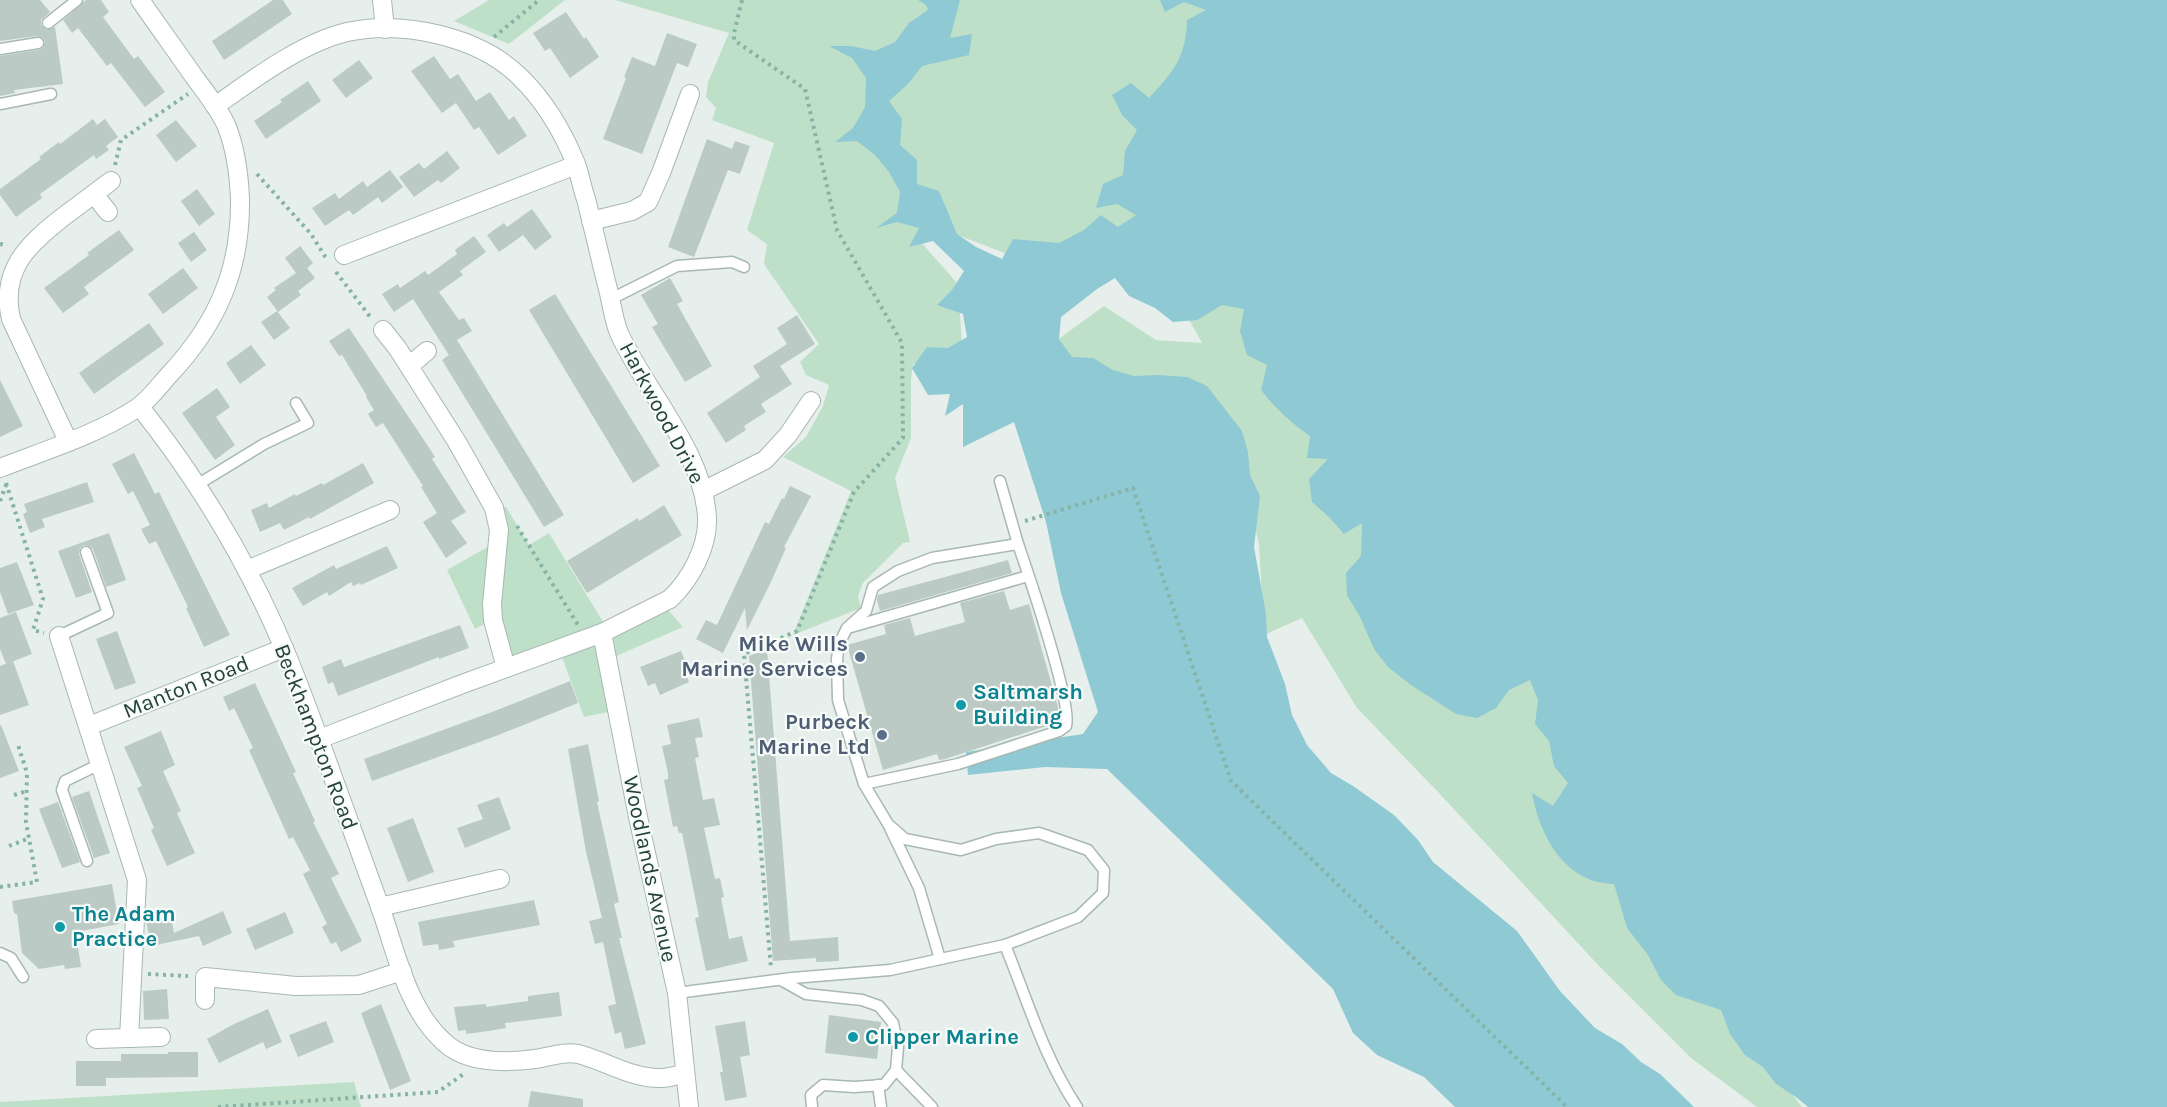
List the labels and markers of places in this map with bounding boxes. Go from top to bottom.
place label: Mike Wills Marine Services [681,631,848,682]
marker: Mike Wills Marine Services [853,650,867,664]
place label: Saltmarsh Building [973,679,1083,730]
marker: Saltmarsh Building [954,698,968,712]
place label: Purbeck Marine Ltd [758,709,870,760]
marker: Purbeck Marine Ltd [875,728,889,742]
place label: The Adam Practice [72,901,176,952]
marker: The Adam Practice [53,920,67,934]
place label: Clipper Marine [865,1024,1019,1050]
marker: Clipper Marine [846,1030,860,1044]

